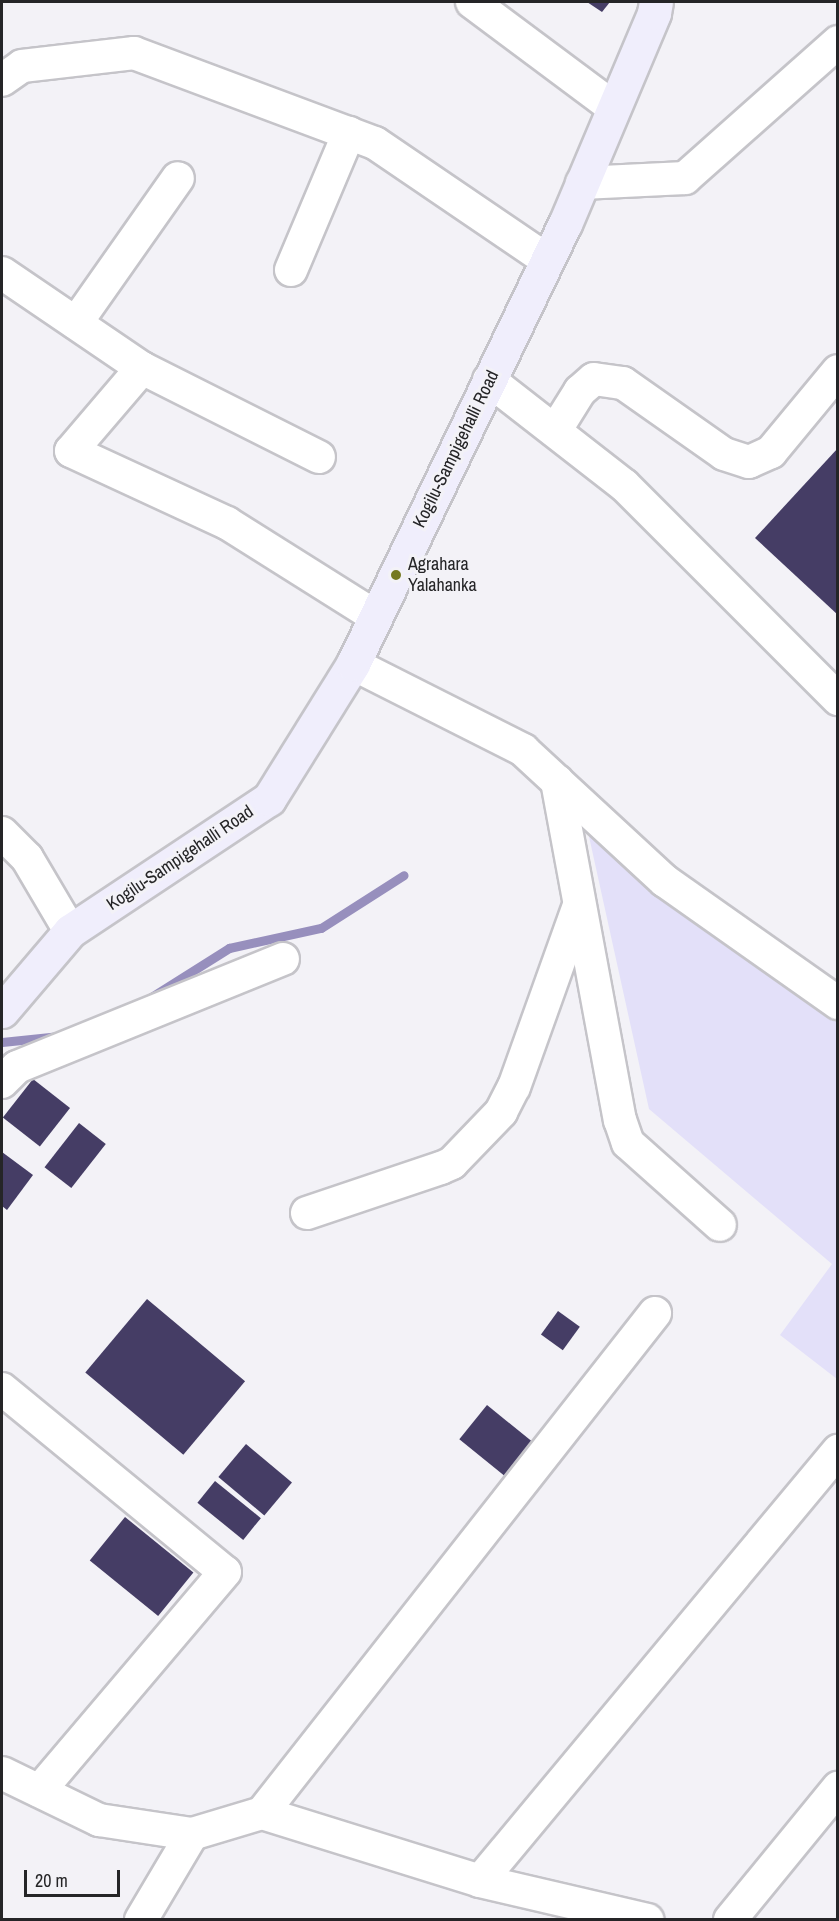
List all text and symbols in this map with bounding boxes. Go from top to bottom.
street label: Kogilu-Sampigehalli Road [409,367,503,531]
place label: Agrahara Yalahanka [408,554,477,596]
marker: Agrahara Yalahanka [389,568,403,582]
street label: Kogilu-Sampigehalli Road [103,801,257,915]
scale bar [27,1858,123,1896]
text: 20 m [35,1868,68,1893]

